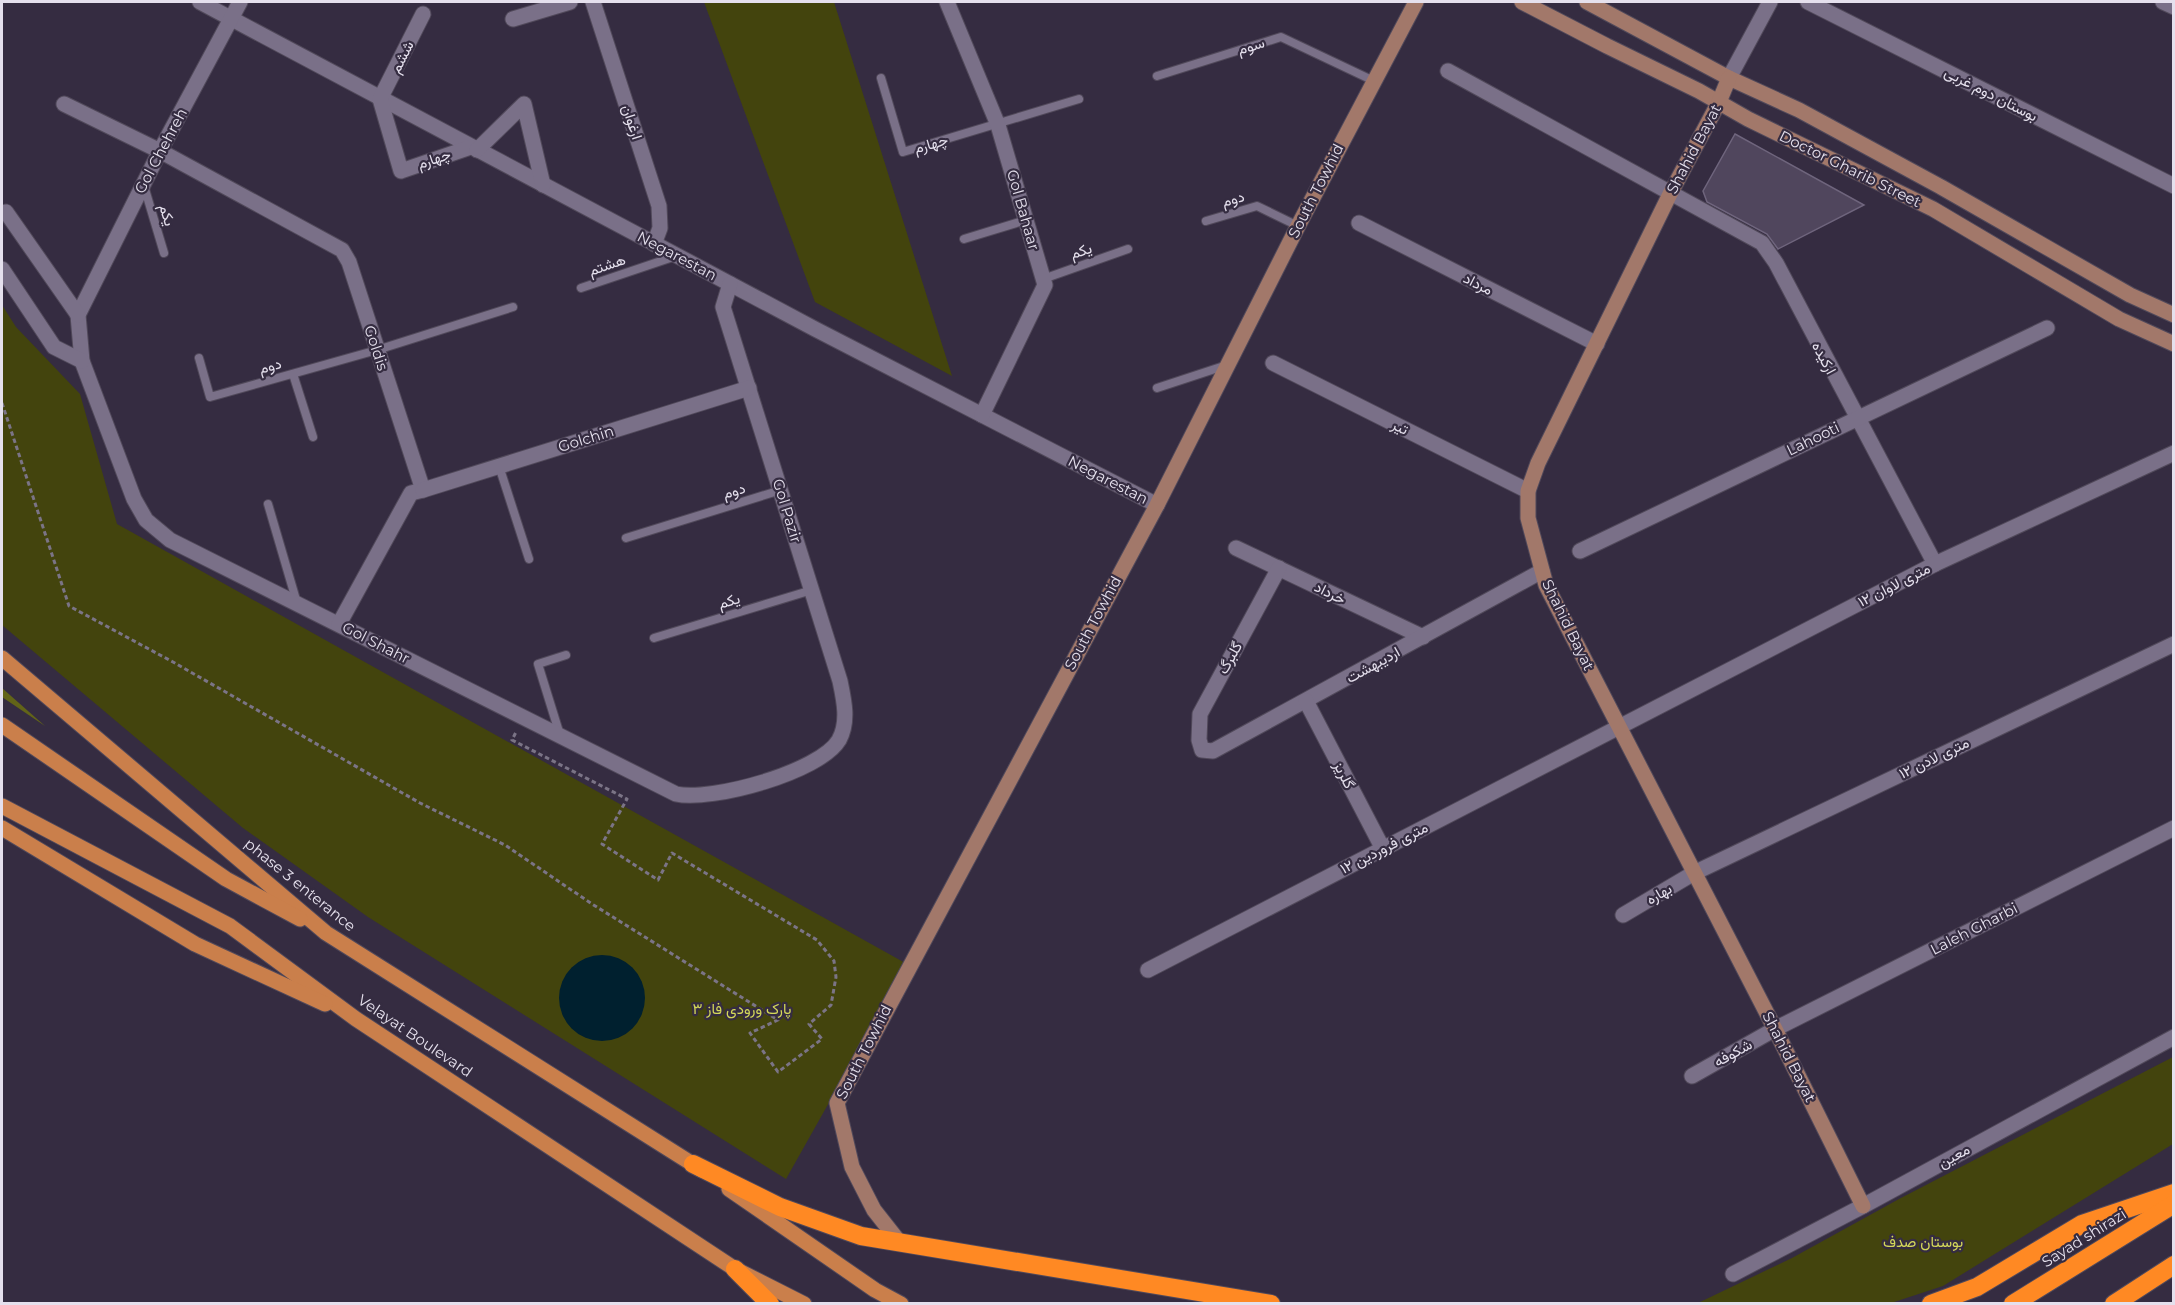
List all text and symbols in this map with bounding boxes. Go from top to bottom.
street label: سوم [1235,32,1267,60]
street label: ششم [385,37,419,77]
street label: بوستان دوم غربی [1941,62,2041,126]
street label: Shahid Bayat [1662,101,1725,197]
street label: ارغوان [618,102,647,142]
street label: Gol Chehreh [130,105,191,197]
street label: Doctor Gharib Street [1776,126,1924,211]
street label: چهارم [912,130,950,158]
street label: South Towhid [1284,140,1347,241]
street label: چهارم [415,144,453,174]
street label: Gol Bahaar [1003,167,1044,252]
street label: دوم [1219,186,1247,212]
street label: یکم [154,202,180,228]
street label: Negarestan [634,227,720,284]
street label: یکم [1067,238,1095,264]
street label: هشتم [586,249,628,281]
street label: مرداد [1460,268,1496,299]
street label: Goldis [360,323,393,373]
street label: ارکیده [1808,338,1841,377]
street label: دوم [256,353,284,379]
street label: تیر [1388,414,1412,439]
street label: Lahooti [1783,418,1842,460]
street label: Golchin [555,421,616,456]
street label: Negarestan [1065,451,1151,508]
street label: Gol Pazir [769,476,806,545]
street label: دوم [720,478,748,504]
street label: ۱۲ متری لاوان [1854,558,1934,612]
street label: South Towhid [1060,573,1125,673]
street label: Shahid Bayat [1538,576,1599,673]
street label: خرداد [1311,577,1349,608]
street label: یکم [716,588,742,614]
street label: Gol Shahr [339,617,413,668]
street label: گلبرگ [1213,638,1246,677]
street label: اردیبهشت [1343,642,1403,687]
street label: ۱۲ متری لادن [1896,732,1972,784]
street label: گلریز [1329,757,1359,792]
street label: ۱۲ متری فروردین [1337,817,1431,879]
street label: phase 3 enterance [241,834,360,935]
street label: بهاره [1642,879,1675,908]
street label: Laleh Gharbi [1927,898,2021,959]
street label: Velayat Boulevard [354,990,476,1081]
park label: پارک ورودی فاز ۳ [692,999,792,1019]
street label: South Towhid [832,1001,895,1102]
street label: Shahid Bayat [1758,1008,1820,1105]
street label: شکوفه [1710,1034,1755,1071]
street label: معین [1935,1139,1973,1173]
street label: Sayad shirazi [2038,1204,2129,1271]
park label: بوستان صدف [1883,1232,1963,1251]

